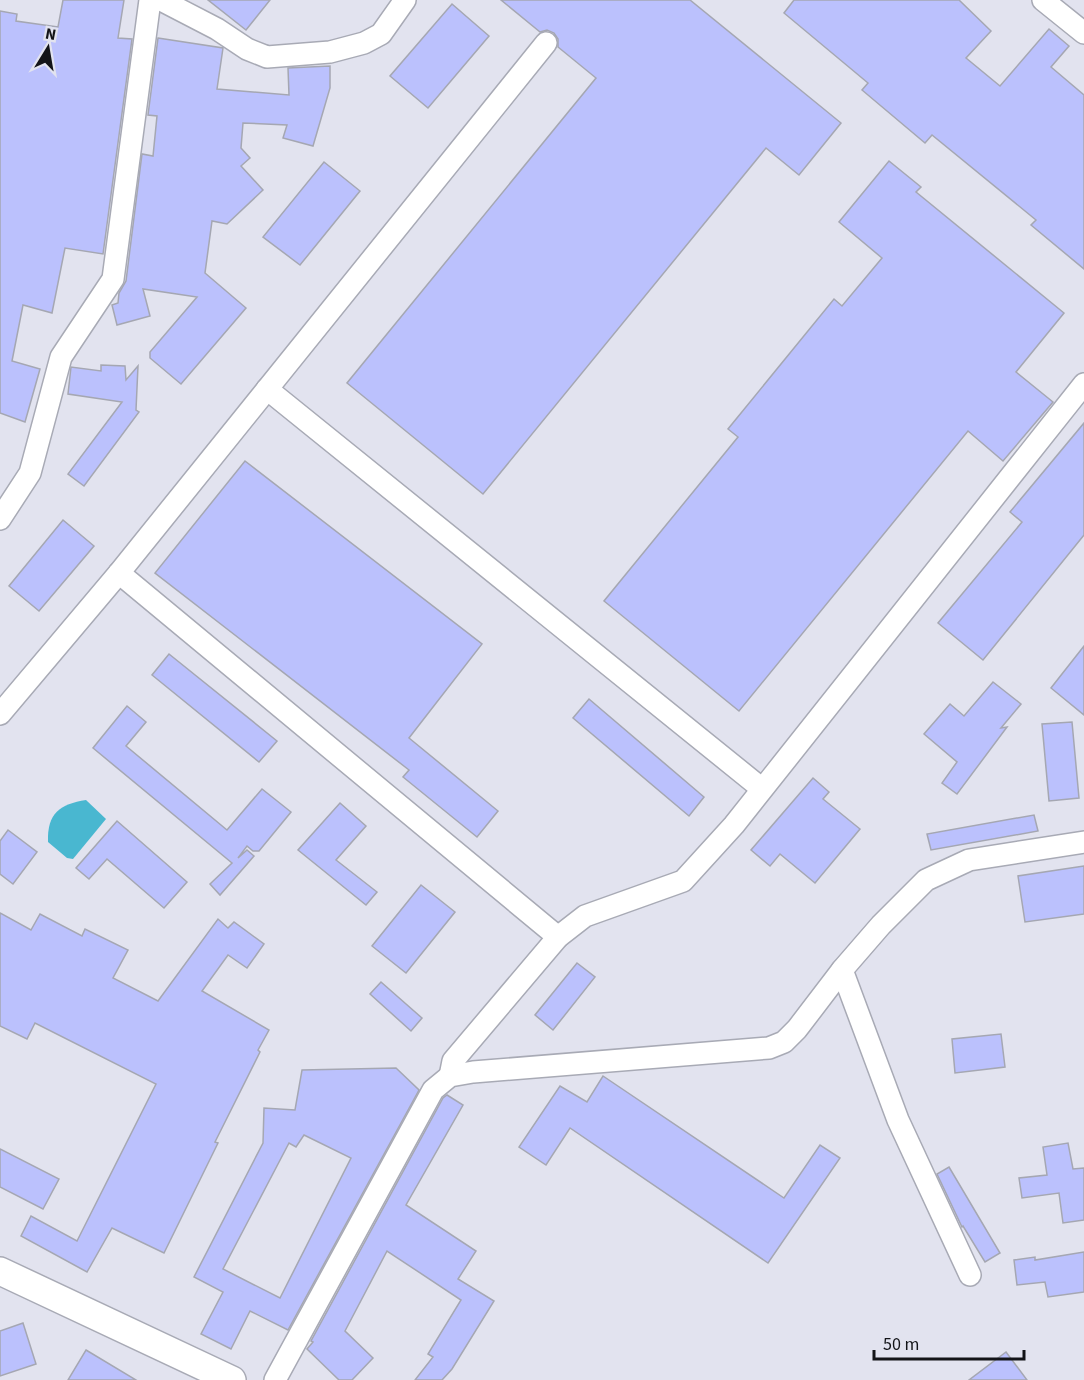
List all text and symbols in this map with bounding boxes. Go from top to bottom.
north arrow [18,18,78,78]
text: N [43,22,58,46]
scale bar [874,1323,1024,1361]
text: 50 m [883,1332,919,1357]

